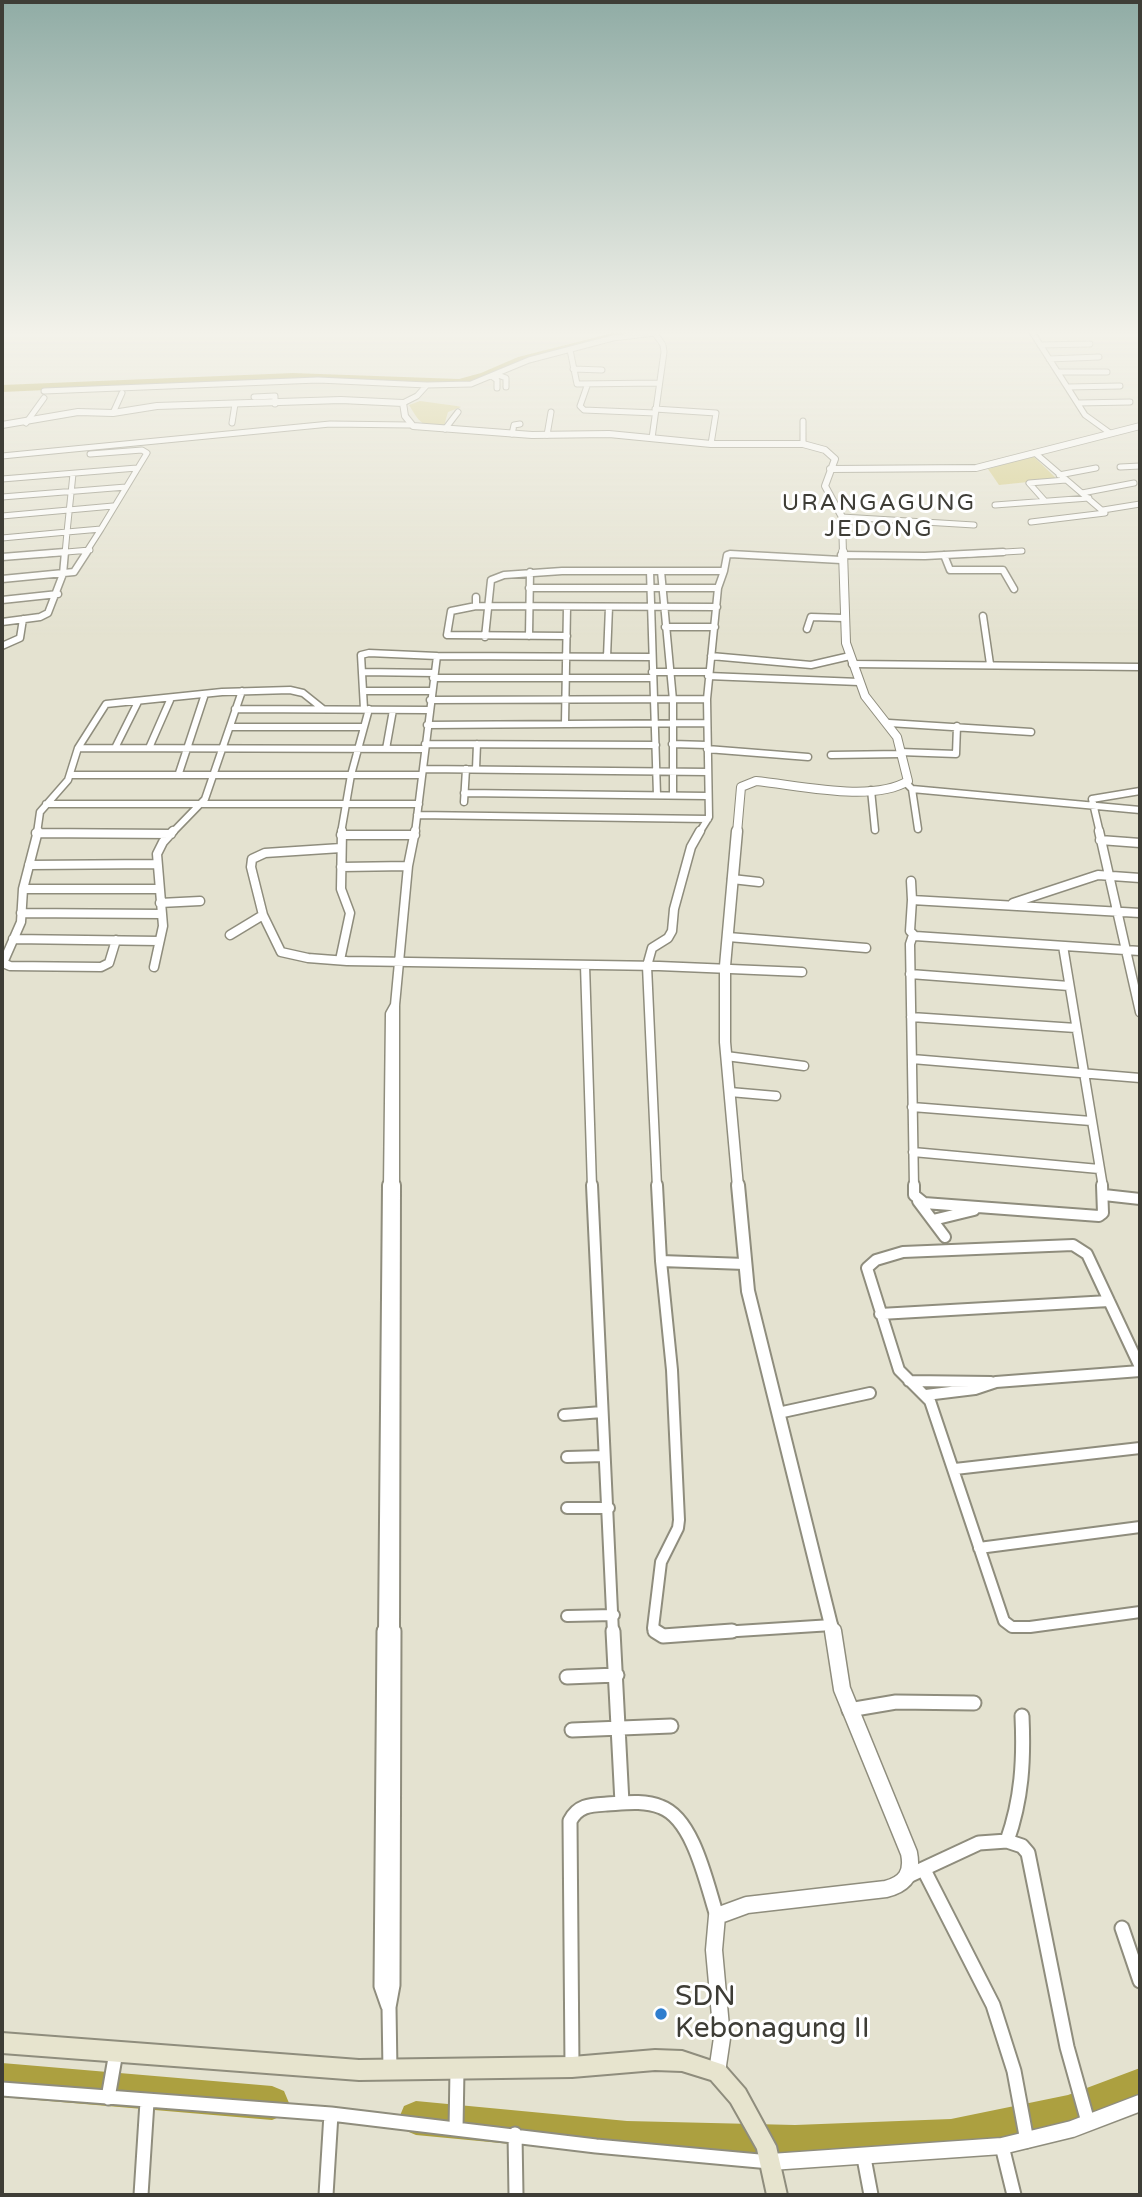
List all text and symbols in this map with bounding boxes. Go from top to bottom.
district label: URANGAGUNG JEDONG [783,490,975,544]
place label: SDN Kebonagung II [675,1981,870,2047]
marker: SDN Kebonagung II [653,2006,669,2022]

